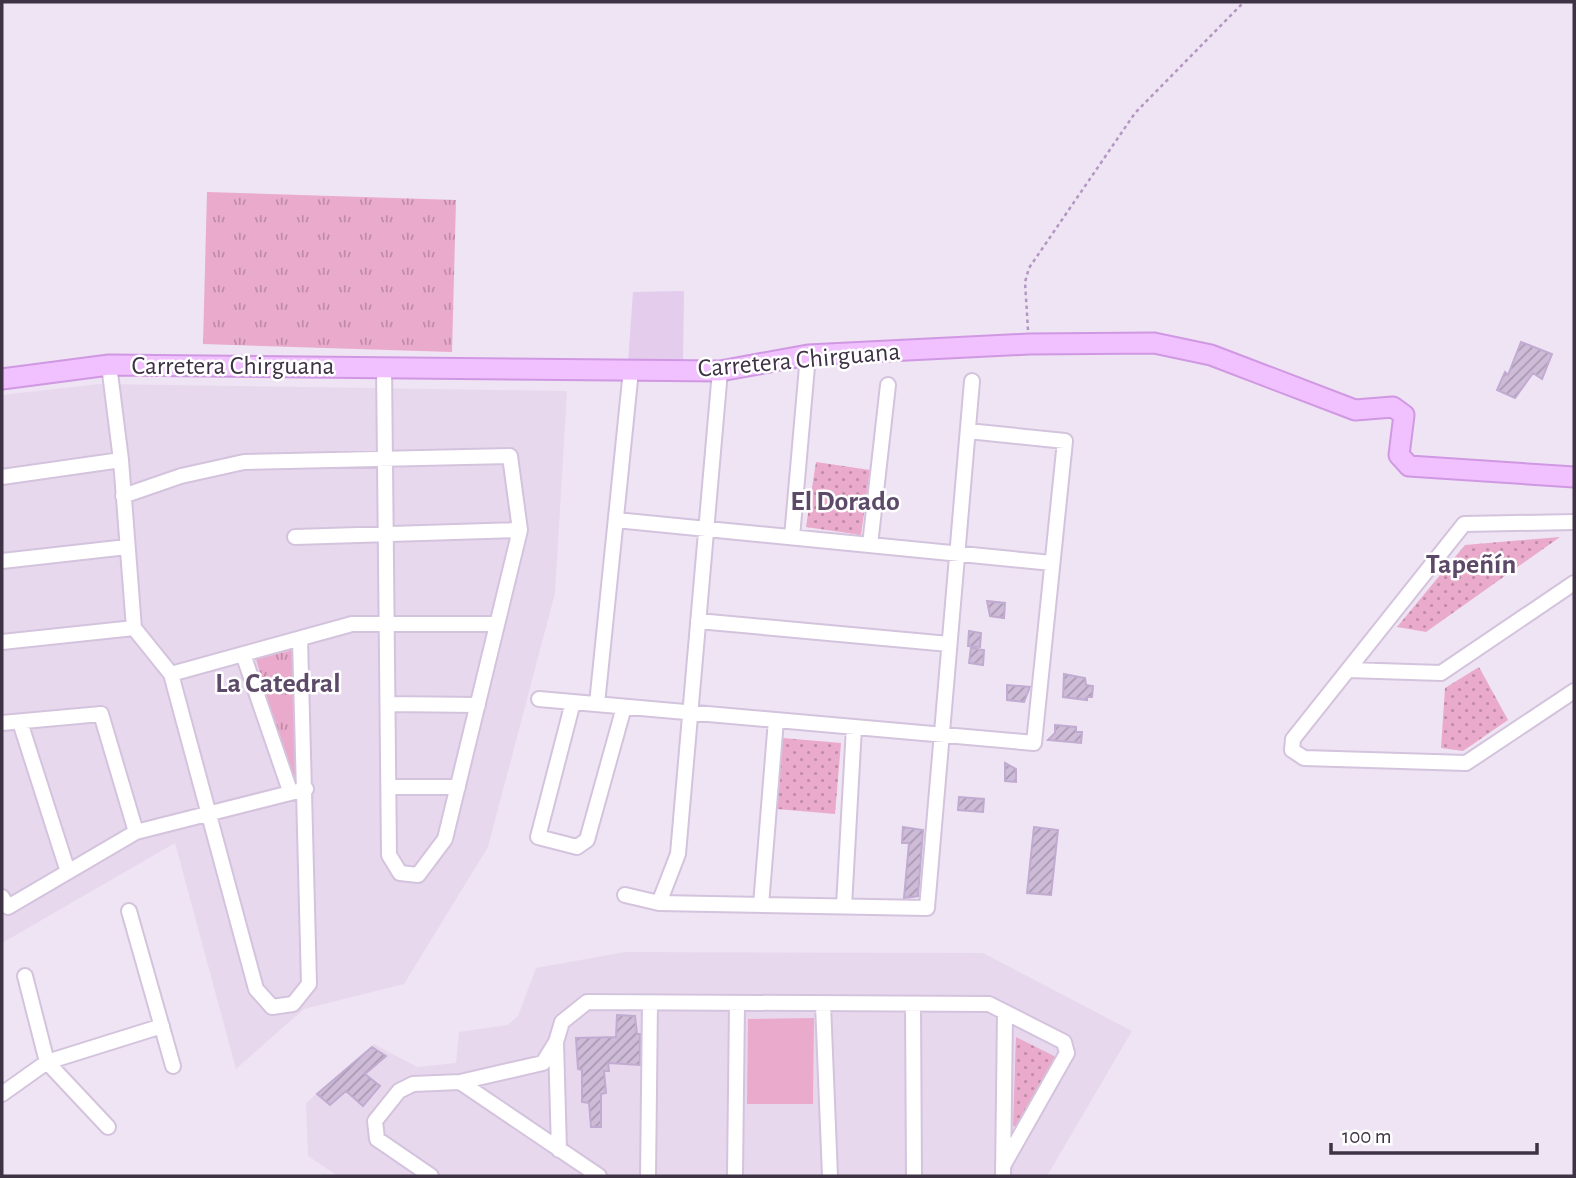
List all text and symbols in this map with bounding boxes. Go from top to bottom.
street label: Carretera Chirguana [697,338,901,382]
street label: Carretera Chirguana [131,353,335,379]
district label: El Dorado [790,488,900,516]
district label: Tapeñín [1426,551,1516,579]
district label: La Catedral [215,670,341,698]
scale bar [1331,1112,1538,1156]
text: 100 m [1342,1126,1392,1147]

